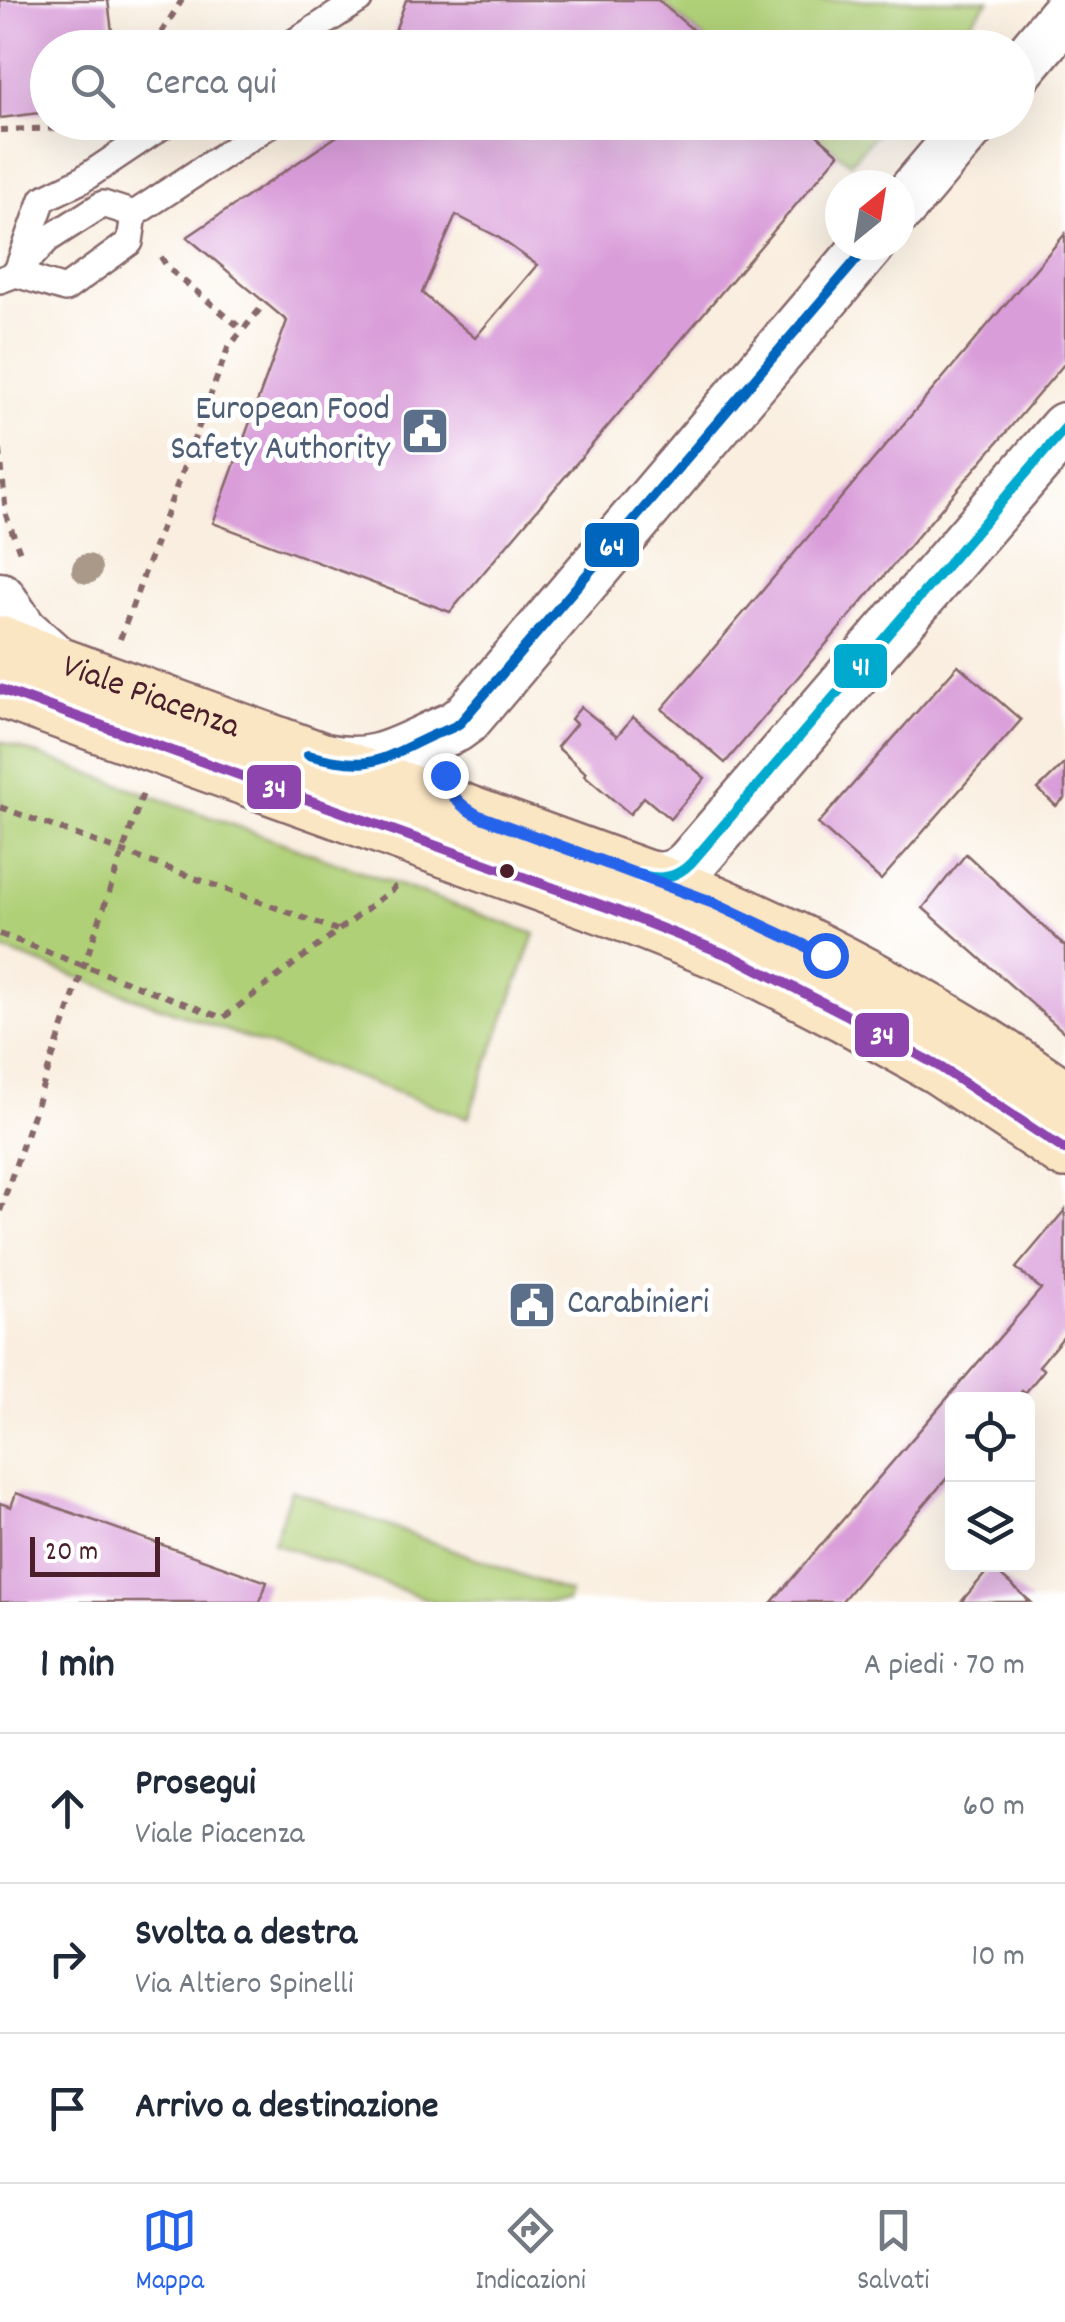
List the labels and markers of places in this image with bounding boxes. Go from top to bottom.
place label: European Food Safety Authority [170,386,391,476]
public building icon: European Food Safety Authority [399,405,451,457]
unlabelled marker [497,861,517,881]
public building icon: Carabinieri [506,1279,558,1331]
place label: Carabinieri [567,1280,709,1330]

